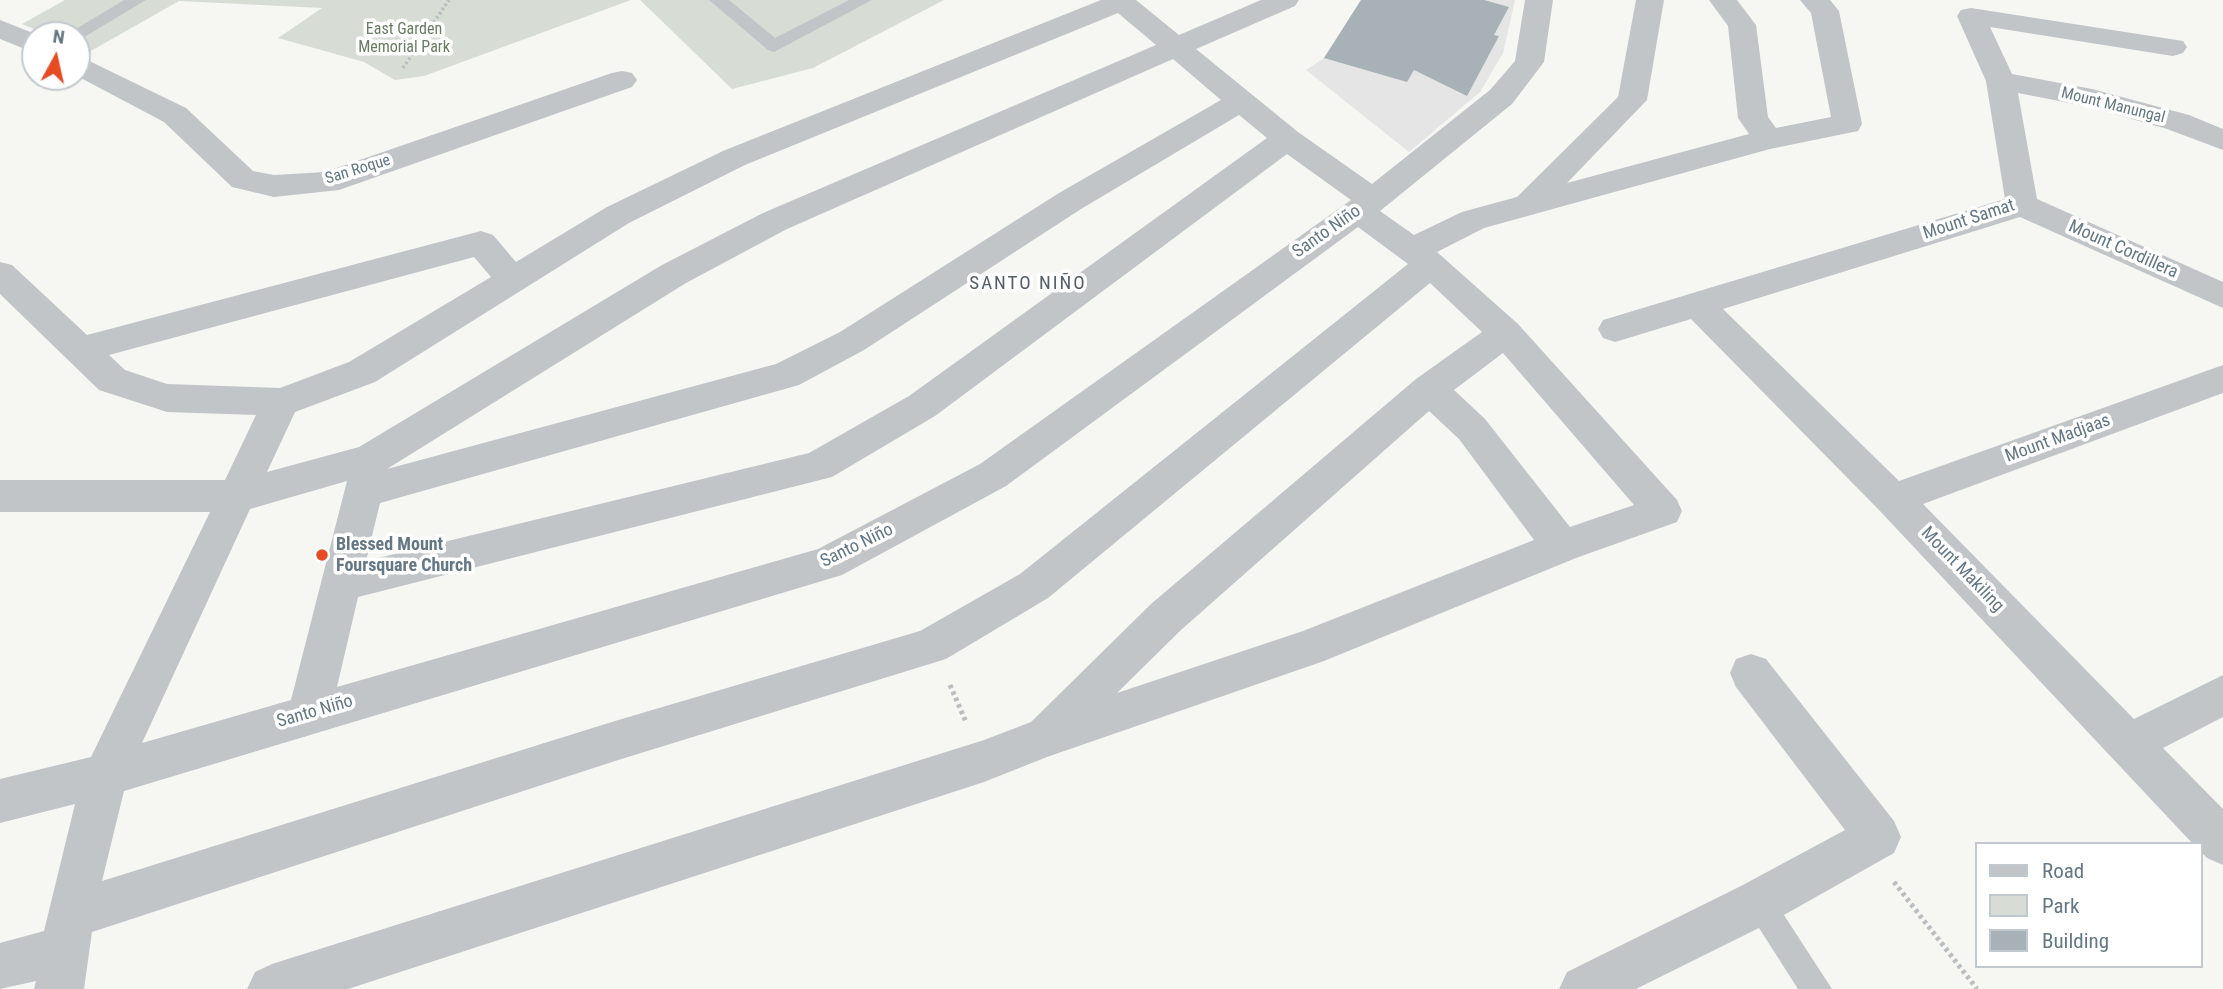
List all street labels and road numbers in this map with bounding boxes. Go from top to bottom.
street label: Mount Manungal [2059,84,2167,128]
street label: San Roque [323,151,393,189]
street label: Mount Samat [1921,195,2017,245]
street label: Santo Niño [1289,201,1365,263]
street label: Mount Cordillera [2065,216,2181,284]
street label: Mount Madjaas [2003,410,2113,468]
street label: Santo Niño [817,519,897,573]
street label: Mount Makiling [1916,523,2008,617]
street label: Santo Niño [275,691,355,733]

